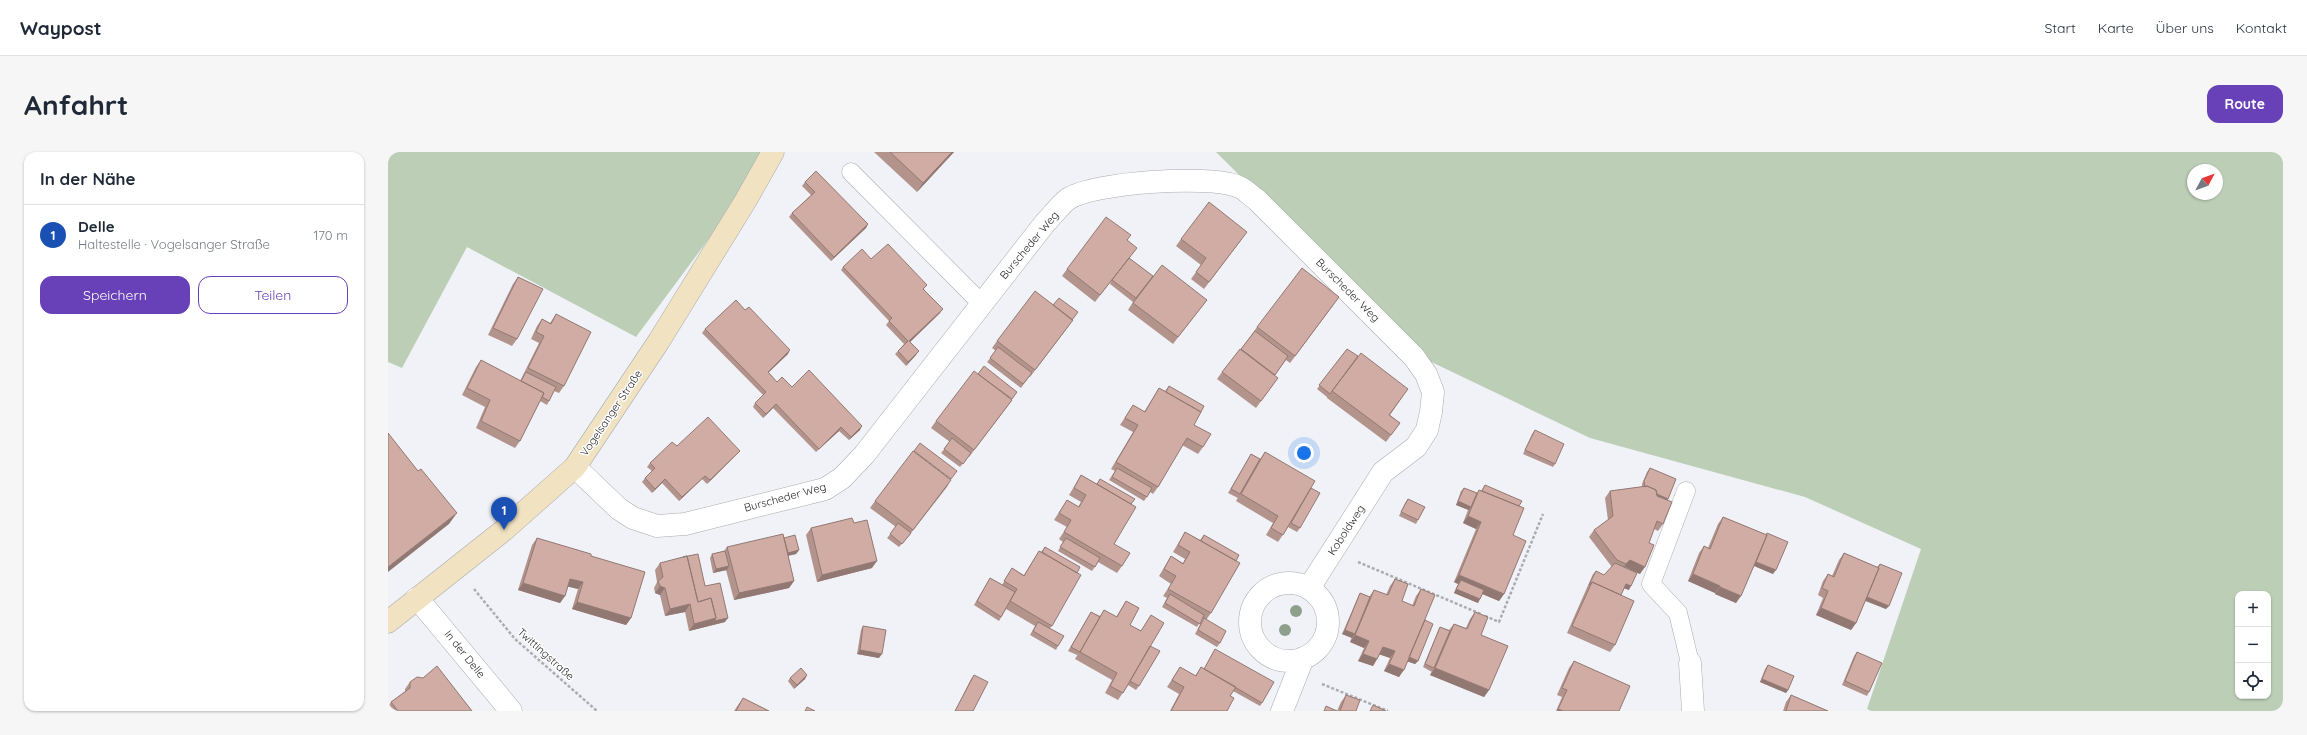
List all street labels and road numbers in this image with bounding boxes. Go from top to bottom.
street label: Burscheder Weg [996,208,1062,282]
street label: Burscheder Weg [1313,255,1383,325]
street label: Vogelsanger Straße [577,367,645,459]
street label: Burscheder Weg [742,479,828,515]
street label: Koboldweg [1324,502,1368,558]
street label: Twittingstraße [515,625,577,683]
street label: In der Delle [441,627,489,681]

